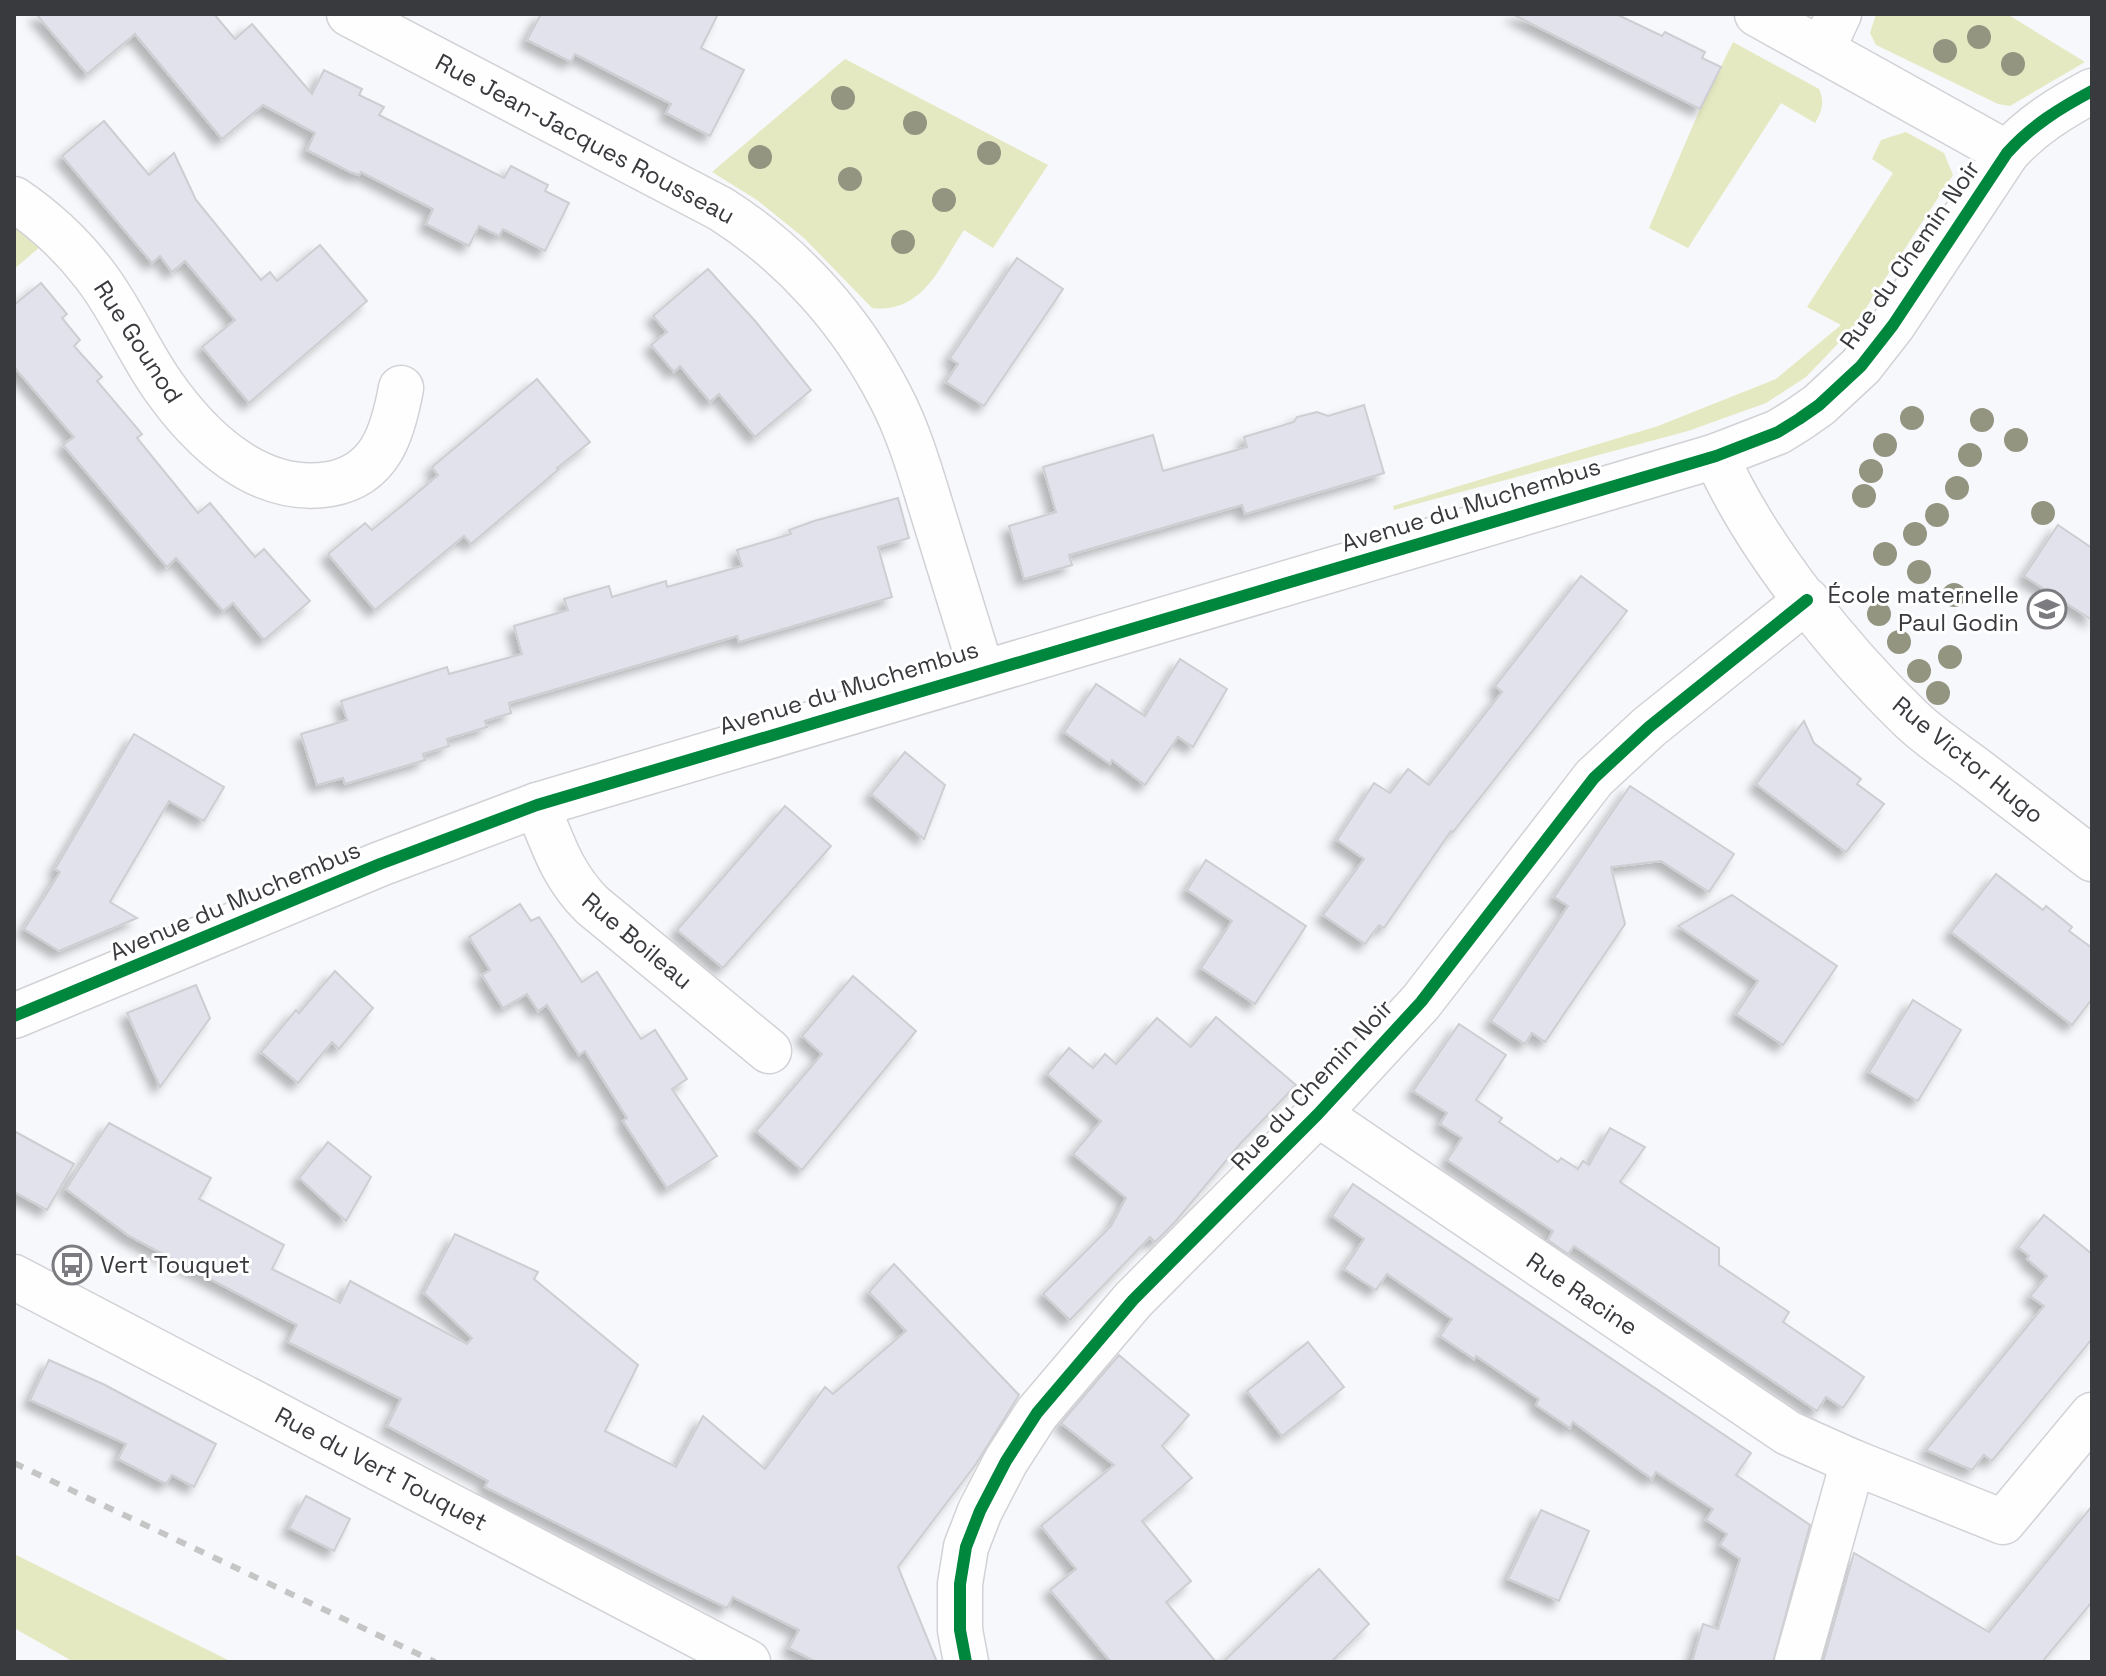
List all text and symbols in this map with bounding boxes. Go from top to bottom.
street label: Rue Jean-Jacques Rousseau [430,46,740,231]
street label: Rue du Chemin Noir [1833,154,1987,355]
street label: Rue Gounod [87,274,190,409]
street label: Avenue du Muchembus [1338,450,1604,559]
place label: École maternelle Paul Godin [1828,579,2019,638]
school or university icon: École maternelle Paul Godin [2026,588,2068,630]
street label: Avenue du Muchembus [716,633,982,742]
street label: Rue Victor Hugo [1886,689,2050,830]
street label: Avenue du Muchembus [105,834,365,967]
street label: Rue Boileau [576,885,699,996]
street label: Rue du Chemin Noir [1224,992,1399,1177]
bus stop icon: Vert Touquet [51,1244,93,1286]
street label: Rue Racine [1521,1245,1644,1342]
place label: Vert Touquet [100,1249,250,1280]
street label: Rue du Vert Touquet [270,1399,493,1538]

